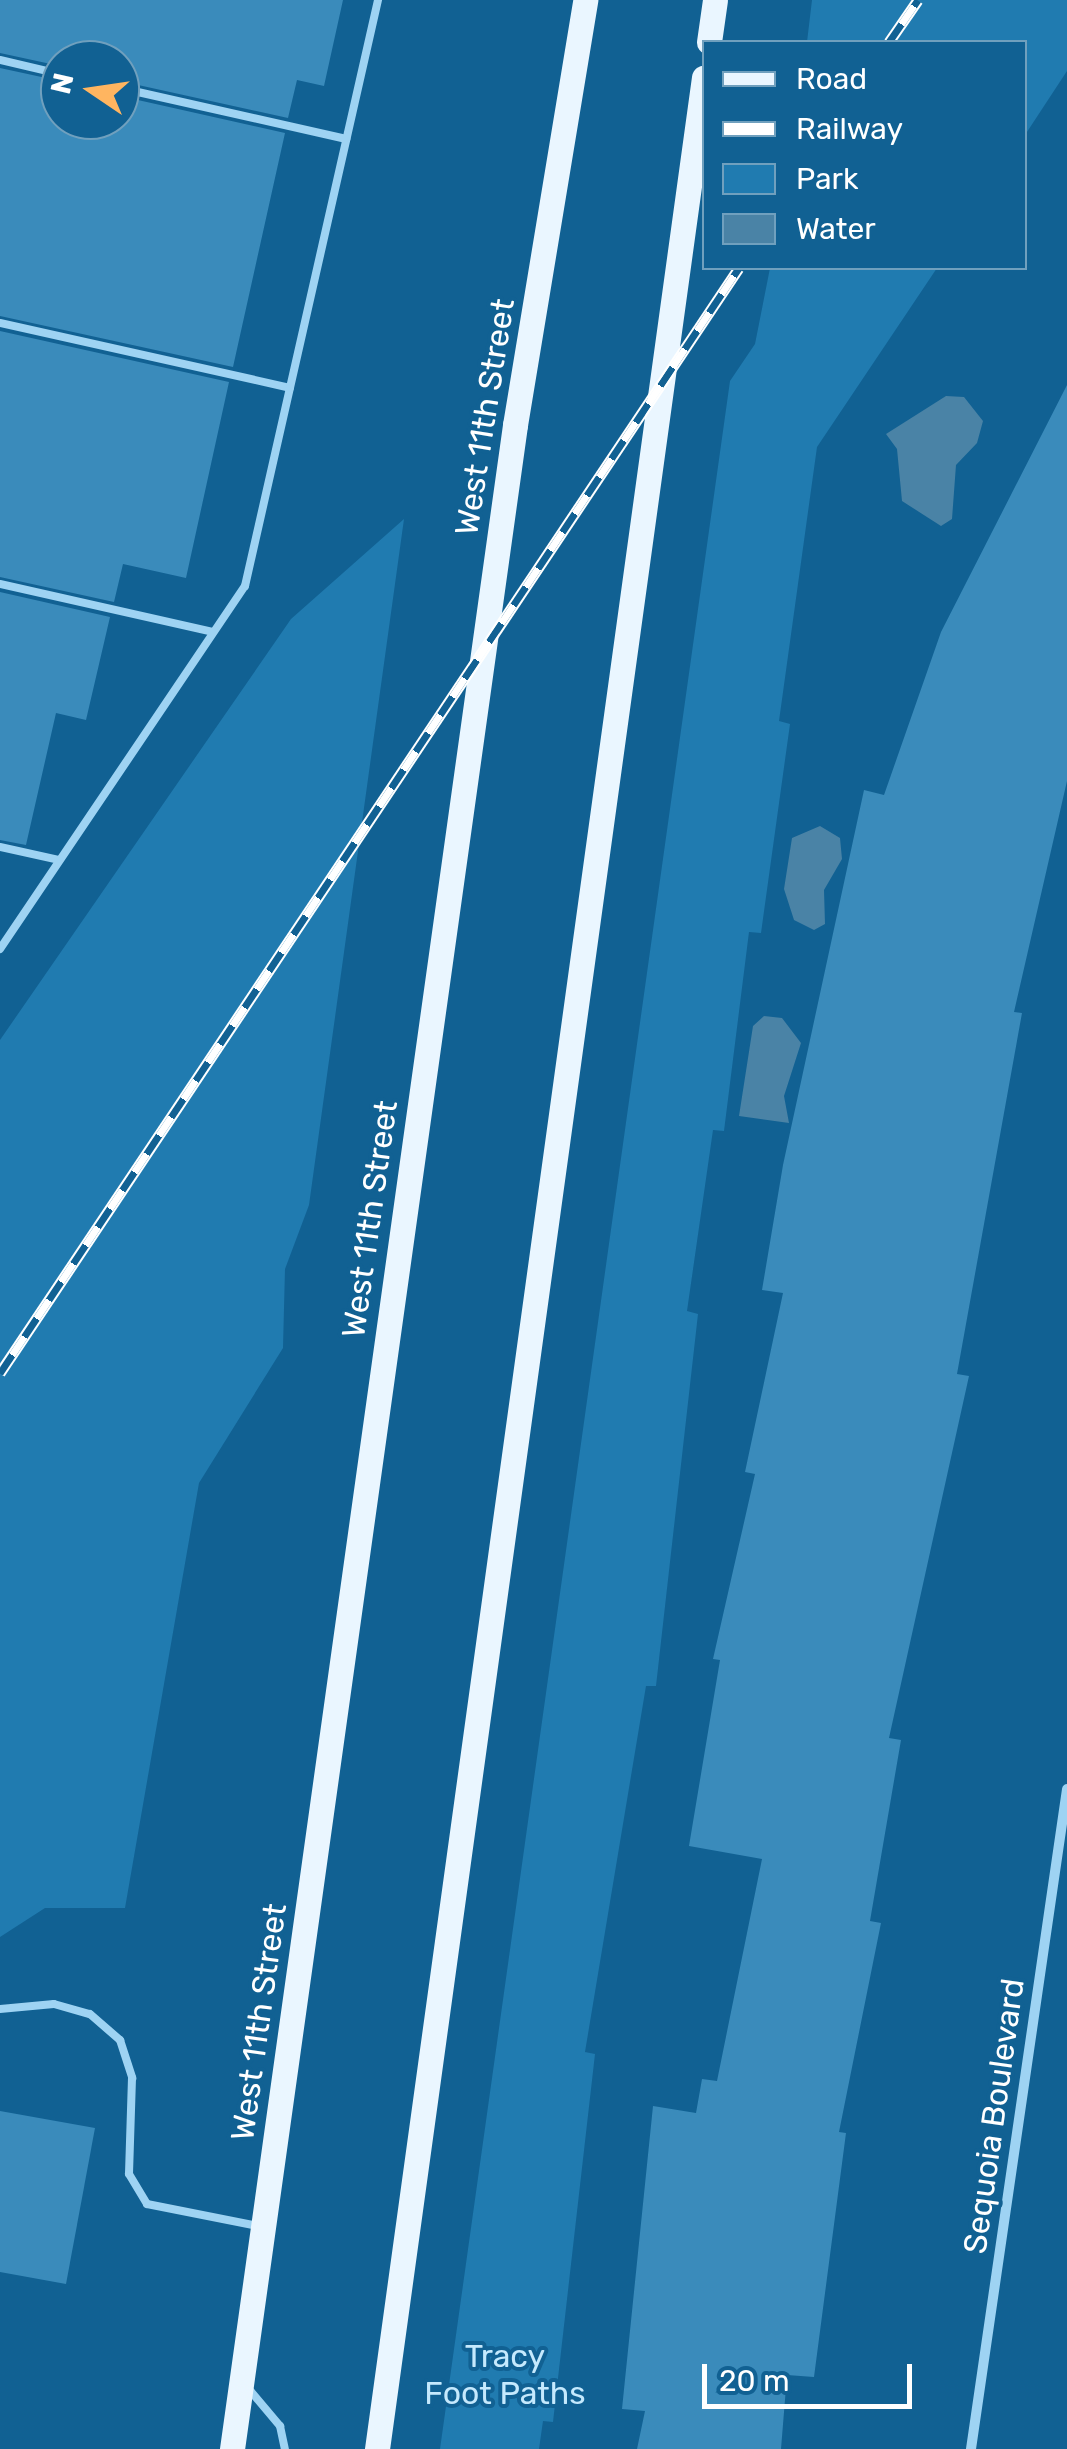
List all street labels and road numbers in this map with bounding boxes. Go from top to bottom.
street label: West 11th Street [447,296,523,538]
street label: West 11th Street [334,1098,406,1340]
street label: West 11th Street [223,1901,295,2143]
street label: Sequoia Boulevard [956,1976,1032,2256]

